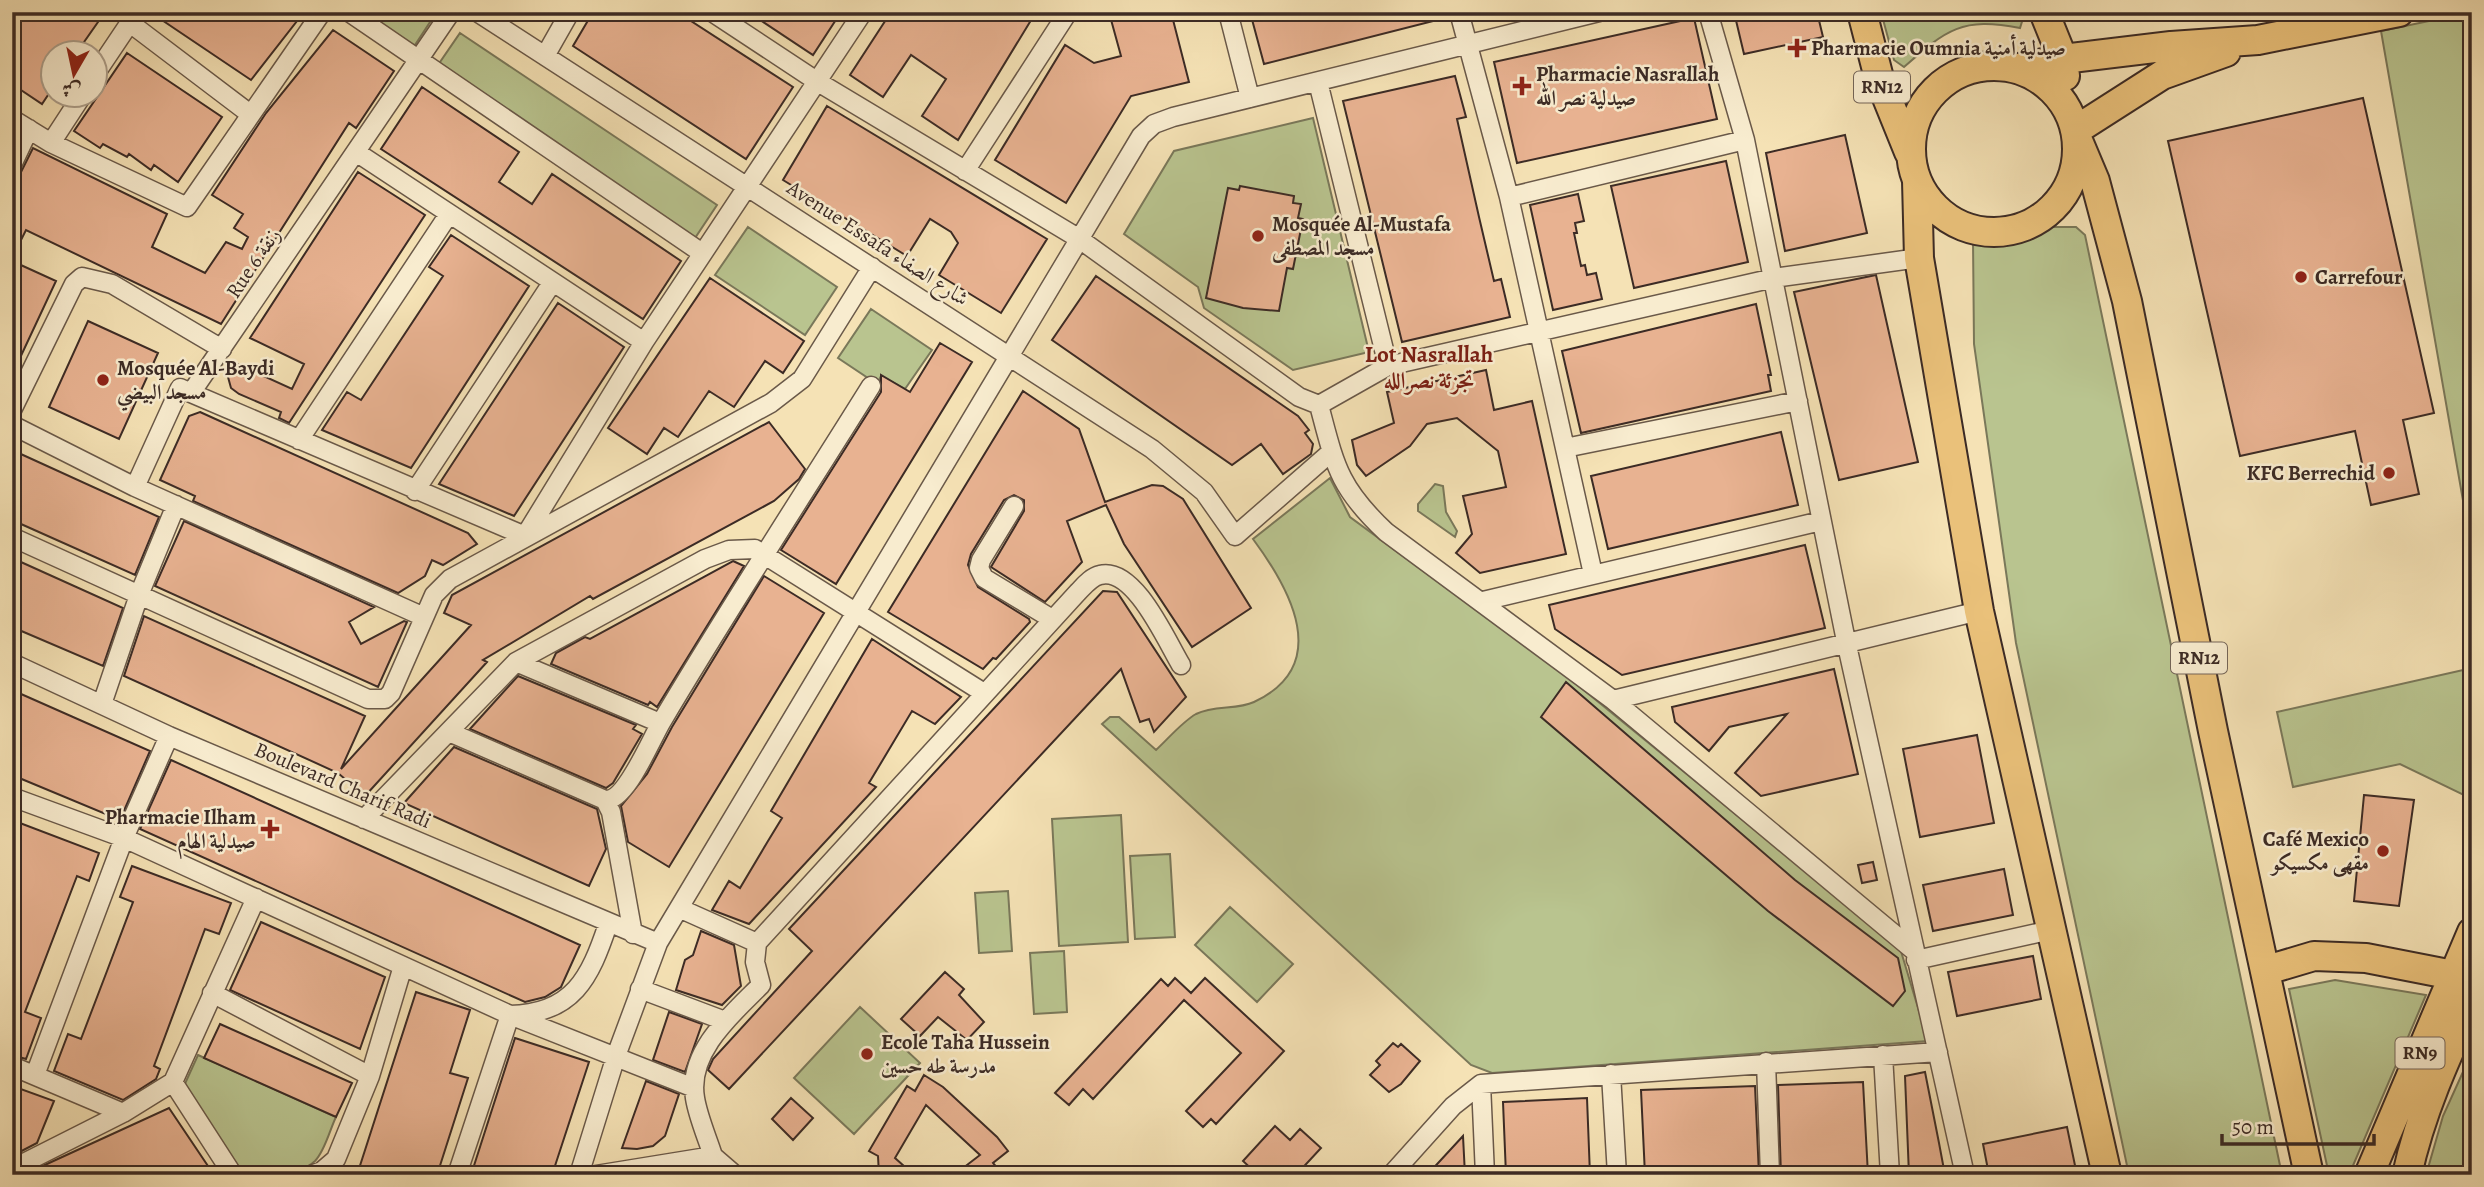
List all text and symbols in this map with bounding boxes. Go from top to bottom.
place label: Pharmacie Oumnia صيدلية أمنية [1811,34,2066,62]
north arrow [38,38,108,108]
marker: Pharmacie Oumnia صيدلية أمنية [1789,40,1805,56]
place label: Pharmacie Nasrallah صيدلية نصر الله [1536,60,1719,112]
road number: RN12 [1854,72,1910,102]
text: ش [60,75,83,104]
marker: Pharmacie Nasrallah صيدلية نصر الله [1514,78,1530,94]
street label: Avenue Essafa شارع الصفاء [779,173,974,316]
place label: Mosquée Al-Mustafa مسجد المصطفى [1271,210,1452,264]
street label: Rue 6 زنقة [219,222,287,304]
marker: Mosquée Al-Mustafa مسجد المصطفى [1250,228,1266,244]
place label: Carrefour [2315,263,2403,291]
marker: Carrefour [2293,269,2309,285]
district label: Lot Nasrallah تجزئة نصرالله [1365,339,1493,396]
place label: Mosquée Al-Baydi مسجد البيضي [117,354,274,412]
marker: Mosquée Al-Baydi مسجد البيضي [95,372,111,388]
place label: KFC Berrechid [2246,459,2376,487]
marker: KFC Berrechid [2381,465,2397,481]
road number: RN12 [2171,642,2227,674]
street label: Boulevard Charif Radi [250,735,436,835]
place label: Pharmacie Ilham صيدلية الهام [105,803,256,860]
marker: Pharmacie Ilham صيدلية الهام [262,821,278,837]
place label: Café Mexico مقهى مكسيكو [2263,825,2369,877]
marker: Café Mexico مقهى مكسيكو [2375,843,2391,859]
place label: Ecole Taha Hussein مدرسة طه حسين [881,1028,1050,1080]
road number: RN9 [2396,1037,2444,1068]
marker: Ecole Taha Hussein مدرسة طه حسين [859,1046,875,1062]
scale bar [2222,1103,2374,1147]
text: 50 m [2232,1113,2274,1141]

